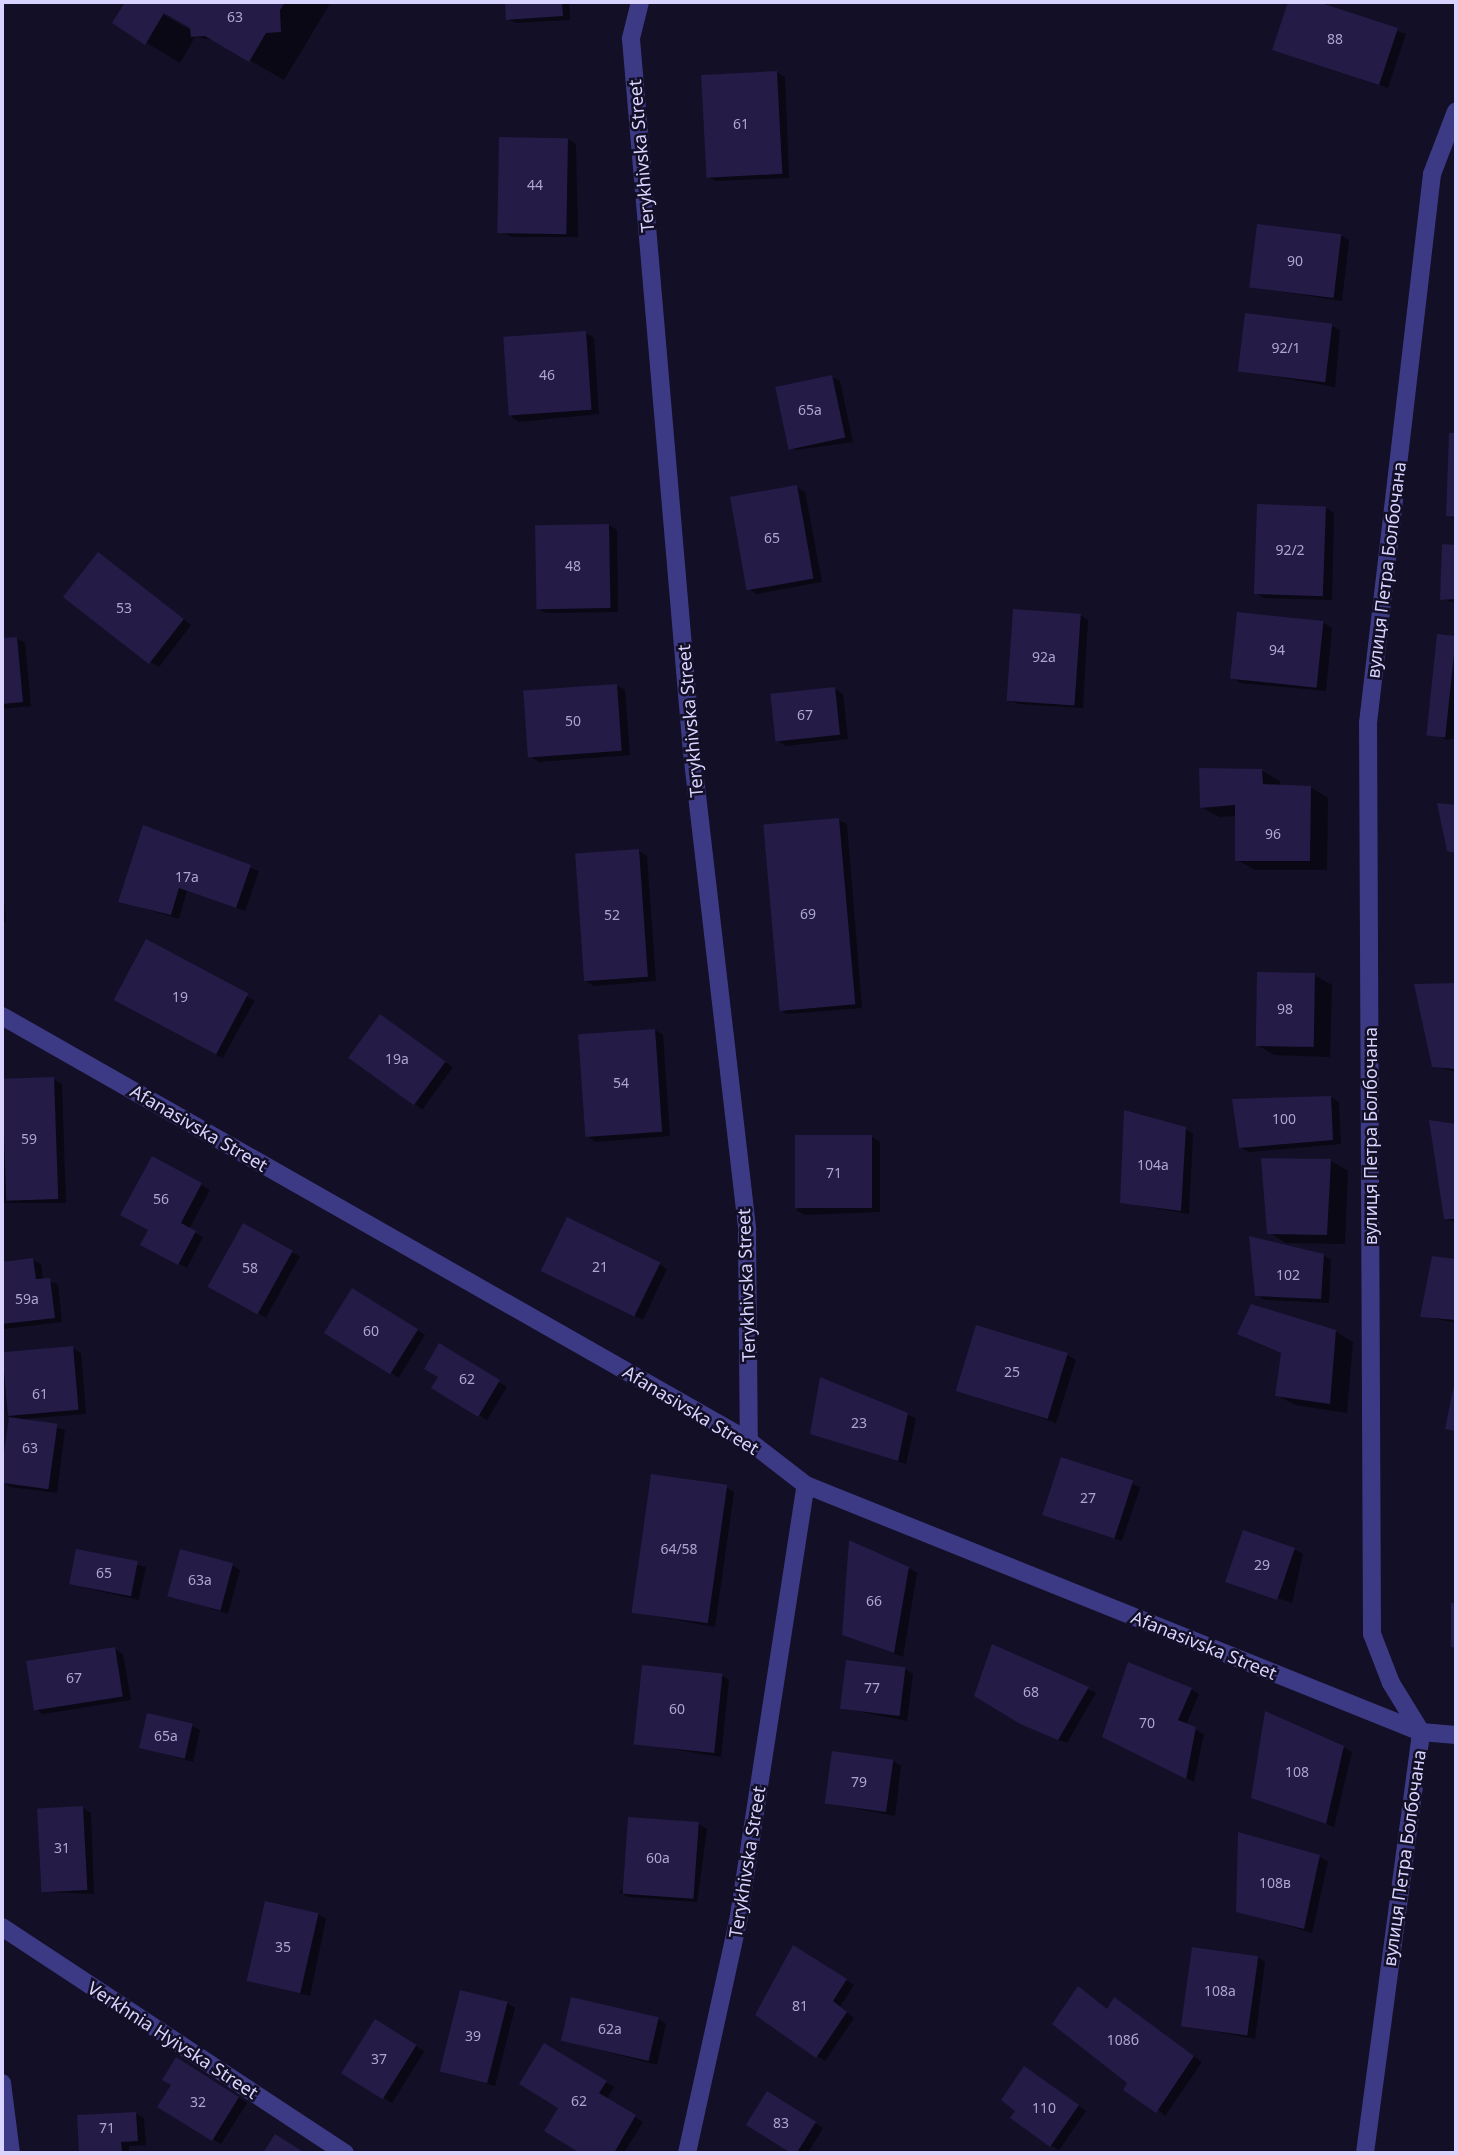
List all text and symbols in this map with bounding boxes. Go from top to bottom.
house number: 63 [227,9,243,25]
house number: 88 [1327,31,1343,47]
street label: Terykhivska Street [624,79,658,233]
house number: 61 [733,116,749,132]
house number: 44 [527,177,543,193]
house number: 90 [1287,253,1303,269]
house number: 92/1 [1271,340,1301,356]
house number: 46 [539,367,555,383]
house number: 65а [798,402,822,418]
street label: вулиця Петра Болбочана [1362,460,1410,680]
house number: 65 [764,530,780,546]
house number: 92/2 [1275,542,1305,558]
house number: 48 [565,558,581,574]
house number: 53 [116,600,132,616]
house number: 94 [1269,642,1285,658]
street label: Terykhivska Street [673,644,707,798]
house number: 92а [1032,649,1056,665]
house number: 67 [797,707,813,723]
house number: 50 [565,713,581,729]
house number: 96 [1265,826,1281,842]
house number: 17а [175,869,199,885]
house number: 69 [800,906,816,922]
house number: 52 [604,907,620,923]
house number: 19 [172,989,188,1005]
house number: 98 [1277,1001,1293,1017]
street label: вулиця Петра Болбочана [1359,1027,1381,1245]
house number: 19а [385,1051,409,1067]
house number: 54 [613,1075,629,1091]
street label: Afanasivska Street [127,1080,271,1176]
house number: 100 [1272,1111,1296,1127]
house number: 59 [21,1131,37,1147]
house number: 104а [1137,1157,1169,1173]
house number: 71 [826,1165,842,1181]
house number: 56 [153,1191,169,1207]
street label: Terykhivska Street [733,1208,759,1362]
house number: 21 [592,1259,608,1275]
house number: 58 [242,1260,258,1276]
house number: 102 [1276,1267,1300,1283]
house number: 59а [15,1291,39,1307]
house number: 60 [363,1323,379,1339]
street label: Afanasivska Street [619,1361,763,1459]
house number: 25 [1004,1364,1020,1380]
house number: 62 [459,1371,475,1387]
house number: 61 [32,1386,48,1402]
house number: 23 [851,1415,867,1431]
house number: 63 [22,1440,38,1456]
house number: 27 [1080,1490,1096,1506]
house number: 64/58 [660,1541,698,1557]
house number: 29 [1254,1557,1270,1573]
house number: 65 [96,1565,112,1581]
house number: 63а [188,1572,212,1588]
house number: 66 [866,1593,882,1609]
street label: Afanasivska Street [1128,1606,1280,1684]
house number: 67 [66,1670,82,1686]
house number: 77 [864,1680,880,1696]
house number: 68 [1023,1684,1039,1700]
house number: 60 [669,1701,685,1717]
house number: 70 [1139,1715,1155,1731]
house number: 65а [154,1728,178,1744]
street label: вулиця Петра Болбочана [1378,1748,1430,1968]
house number: 108 [1285,1764,1309,1780]
house number: 79 [851,1774,867,1790]
street label: Terykhivska Street [724,1785,770,1939]
house number: 31 [54,1840,70,1856]
house number: 60а [646,1850,670,1866]
house number: 108в [1259,1875,1291,1891]
house number: 35 [275,1939,291,1955]
street label: Verkhnia Hyivska Street [84,1977,262,2103]
house number: 108а [1204,1983,1236,1999]
house number: 81 [792,1998,808,2014]
house number: 62а [598,2021,622,2037]
house number: 39 [465,2028,481,2044]
house number: 108б [1107,2032,1139,2048]
house number: 37 [371,2051,387,2067]
house number: 62 [571,2093,587,2109]
house number: 32 [190,2094,206,2110]
house number: 110 [1032,2100,1056,2116]
house number: 83 [773,2115,789,2131]
house number: 71 [99,2120,115,2136]

